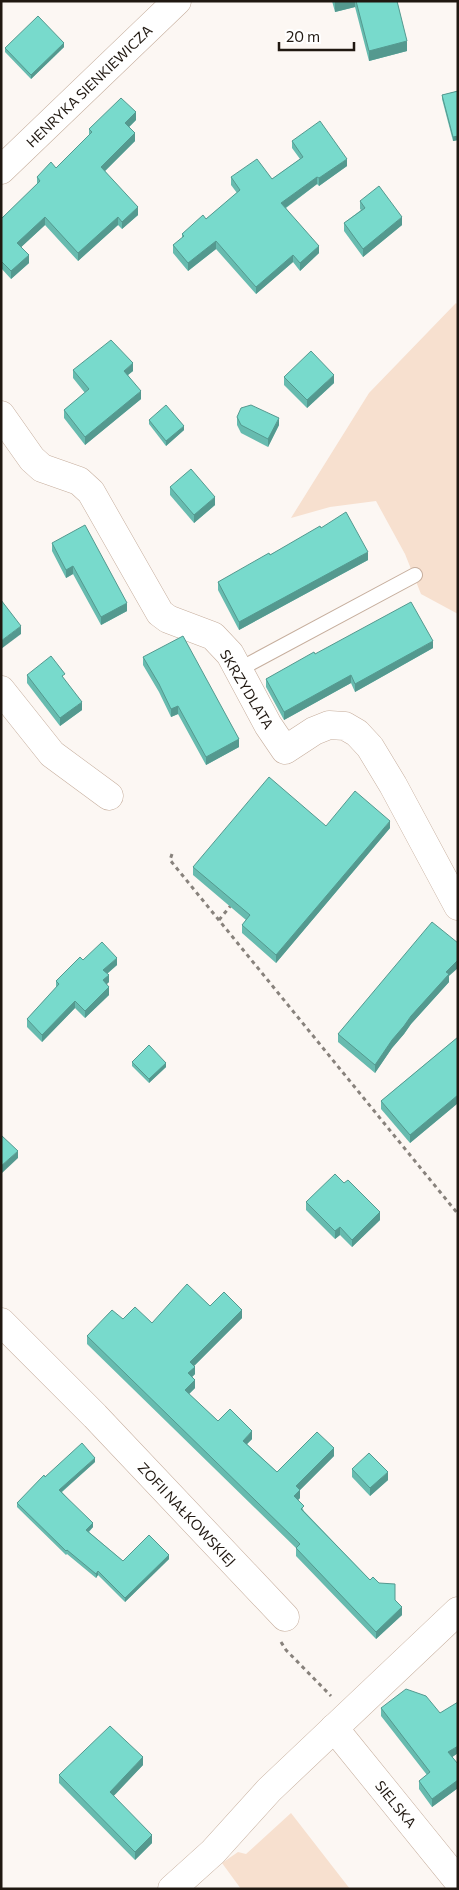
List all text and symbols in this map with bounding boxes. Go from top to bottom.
scale bar [279,20,354,52]
street label: HENRYKA SIENKIEWICZA [22,21,156,151]
text: 20 m [286,27,320,45]
street label: SKRZYDLATA [217,646,278,732]
street label: ZOFII NAŁKOWSKIEJ [135,1459,239,1569]
street label: SIELSKA [372,1777,420,1831]

